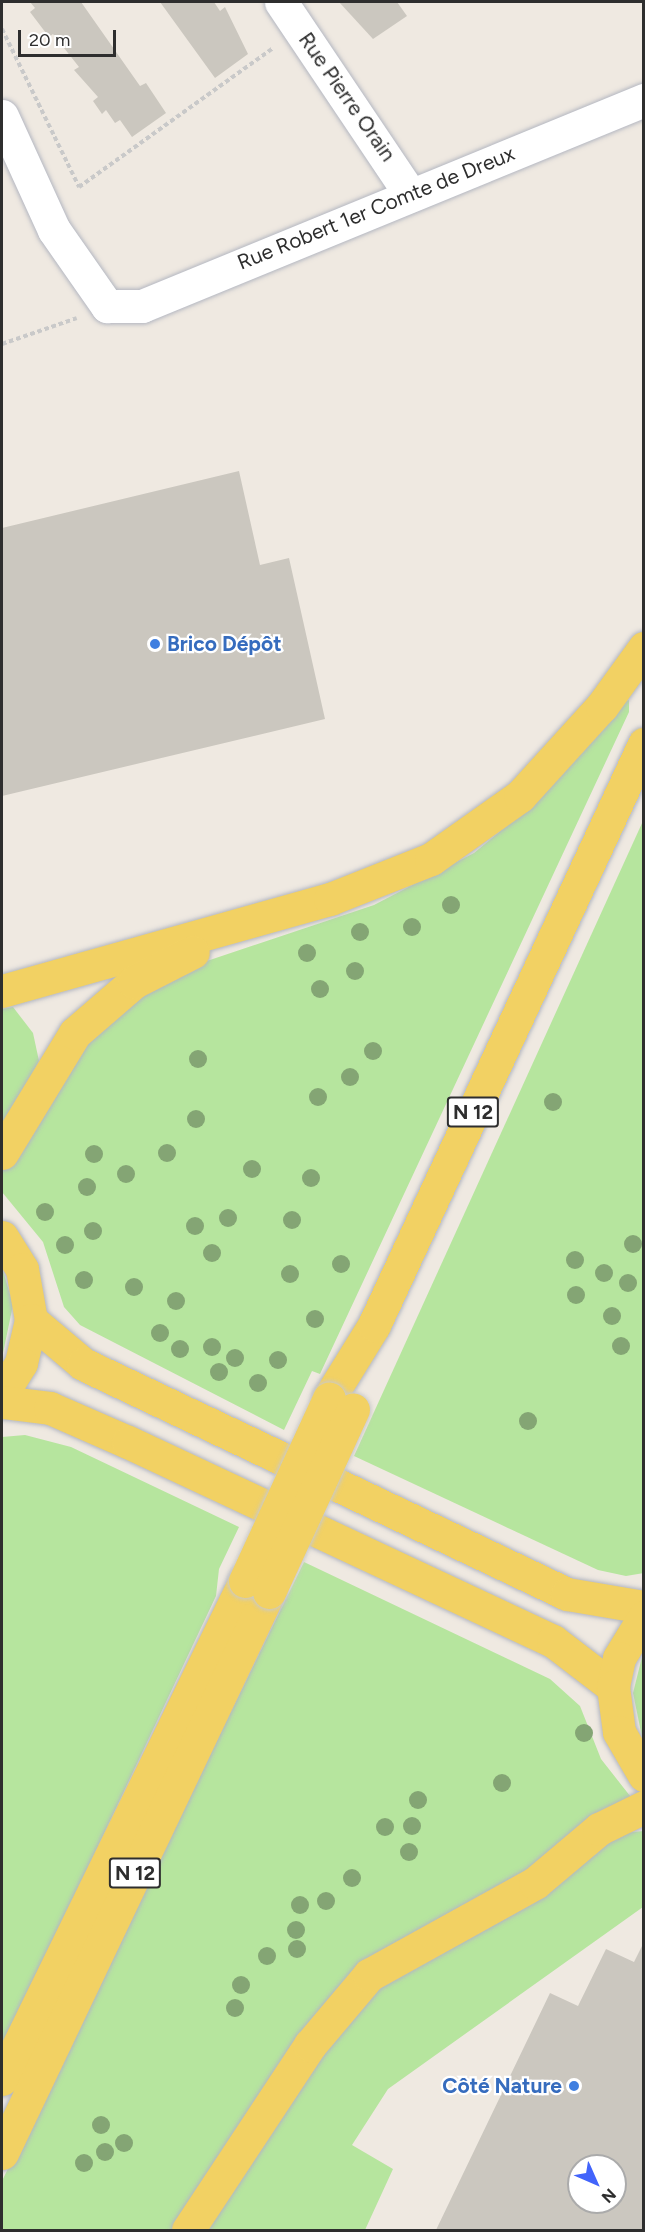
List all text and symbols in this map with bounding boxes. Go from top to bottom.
scale bar [21,18,118,56]
street label: Rue Pierre Orain [293,28,401,166]
text: 20 m [29,29,70,51]
street label: Rue Robert 1er Comte de Dreux [234,141,518,275]
place label: Brico Dépôt [167,631,282,657]
marker: Brico Dépôt [148,637,162,651]
road number: N 12 [446,1095,500,1129]
road number: N 12 [108,1856,162,1890]
place label: Côté Nature [442,2073,562,2099]
marker: Côté Nature [567,2079,581,2093]
north arrow [567,2154,627,2214]
text: N [598,2185,620,2207]

